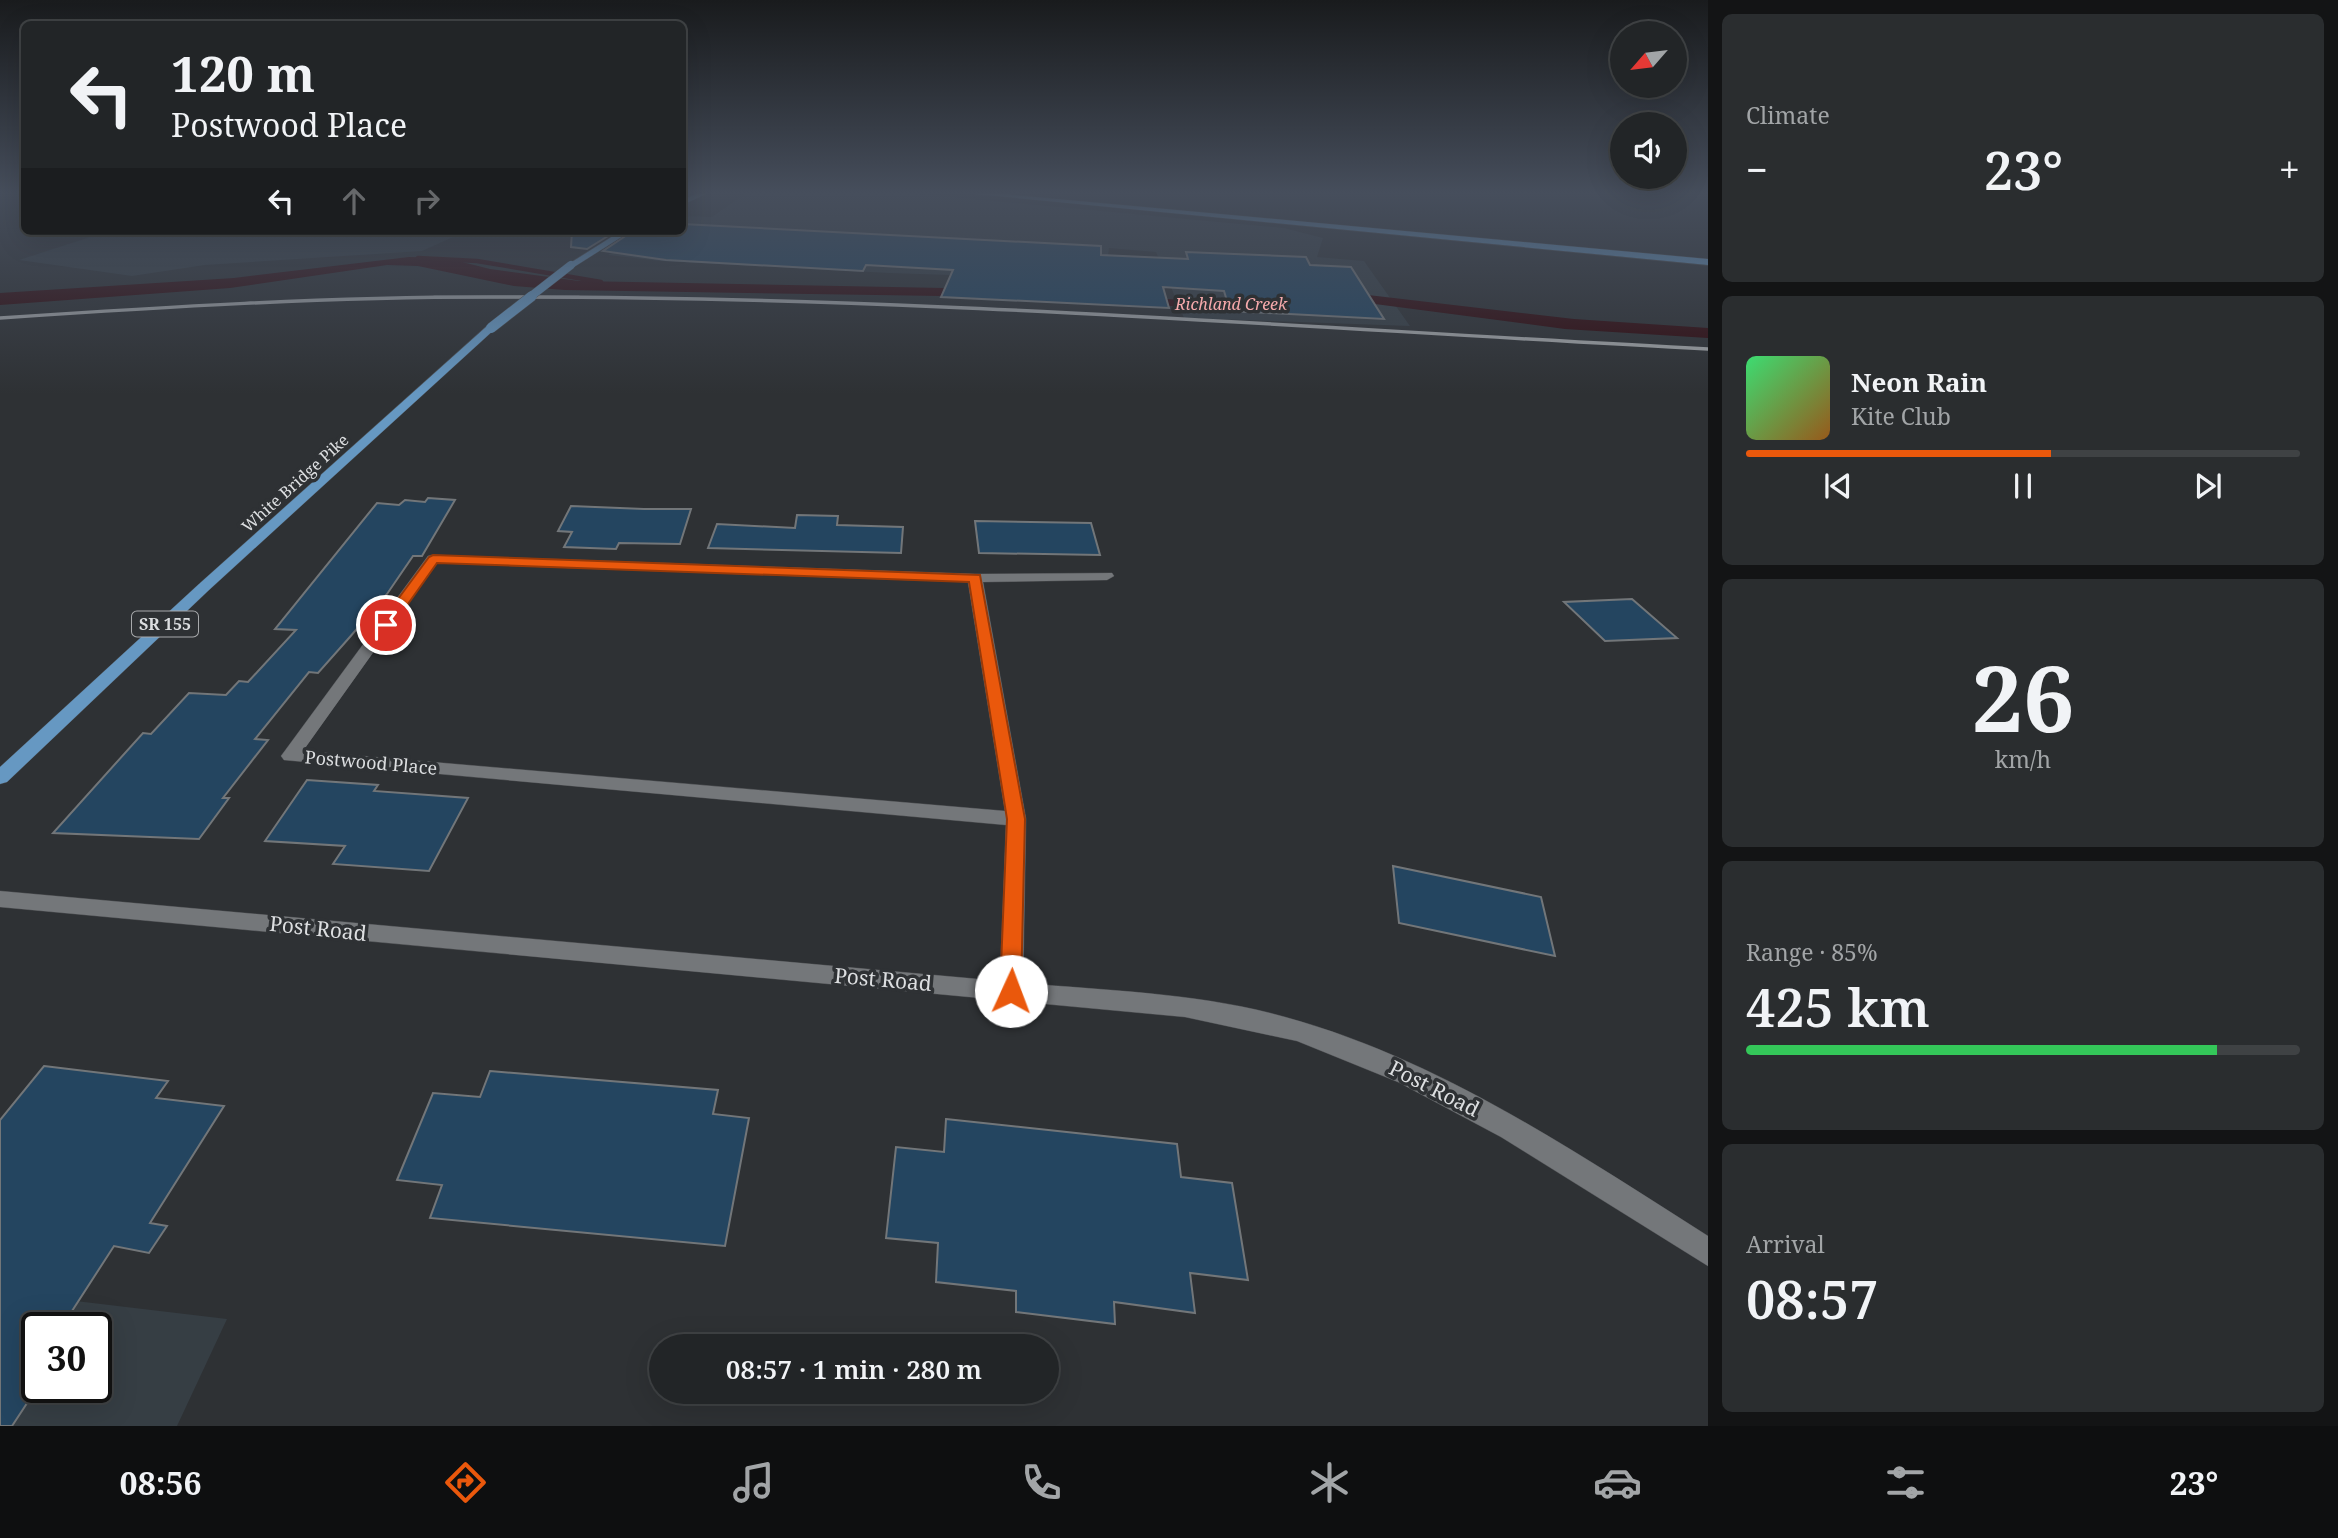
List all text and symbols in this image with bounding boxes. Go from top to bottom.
north arrow [1610,21,1687,98]
map controls [1610,21,1687,189]
text: 120 m [171,40,315,106]
icon: left [56,49,147,140]
text: Climate [1746,99,1830,131]
text: Postwood Place [171,103,407,146]
button: sound [1610,112,1687,189]
text: 23° [1984,134,2063,205]
text: − [1746,143,1768,195]
text: + [2279,143,2300,195]
icon: left [262,182,300,220]
icon: ahead [335,182,373,220]
icon: right [408,182,446,220]
water label: Richland Creek [1174,293,1288,315]
text: Neon Rain [1851,364,1987,400]
text: Kite Club [1851,400,1951,432]
street label: White Bridge Pike [237,429,353,537]
icon: previous [1819,467,1857,505]
icon: pause [2004,467,2042,505]
icon: next [2189,467,2227,505]
pin [356,595,416,655]
icon: arrive [367,606,405,644]
road number: SR 155 [132,611,198,636]
text: 26 [1972,635,2074,759]
text: km/h [1995,743,2051,775]
street label: Postwood Place [304,744,438,780]
street label: Post Road [268,909,368,947]
text: Range · 85% [1746,936,1878,968]
position arrow [974,954,1048,1028]
street label: Post Road [833,961,933,997]
text: 425 km [1746,971,1930,1042]
street label: Post Road [1385,1053,1484,1123]
text: Arrival [1746,1228,1825,1260]
text: 08:57 [1746,1263,1879,1334]
speed limit sign: 30 [21,1312,112,1403]
text: 08:57 · 1 min · 280 m [726,1351,982,1387]
icon: directions [441,1458,490,1507]
icon: music [729,1458,778,1507]
icon: phone [1017,1458,1066,1507]
icon: climate [1305,1458,1354,1507]
icon: car [1593,1458,1642,1507]
icon: filters [1881,1458,1930,1507]
text: 08:56 [120,1461,202,1504]
text: 23° [2169,1461,2218,1504]

